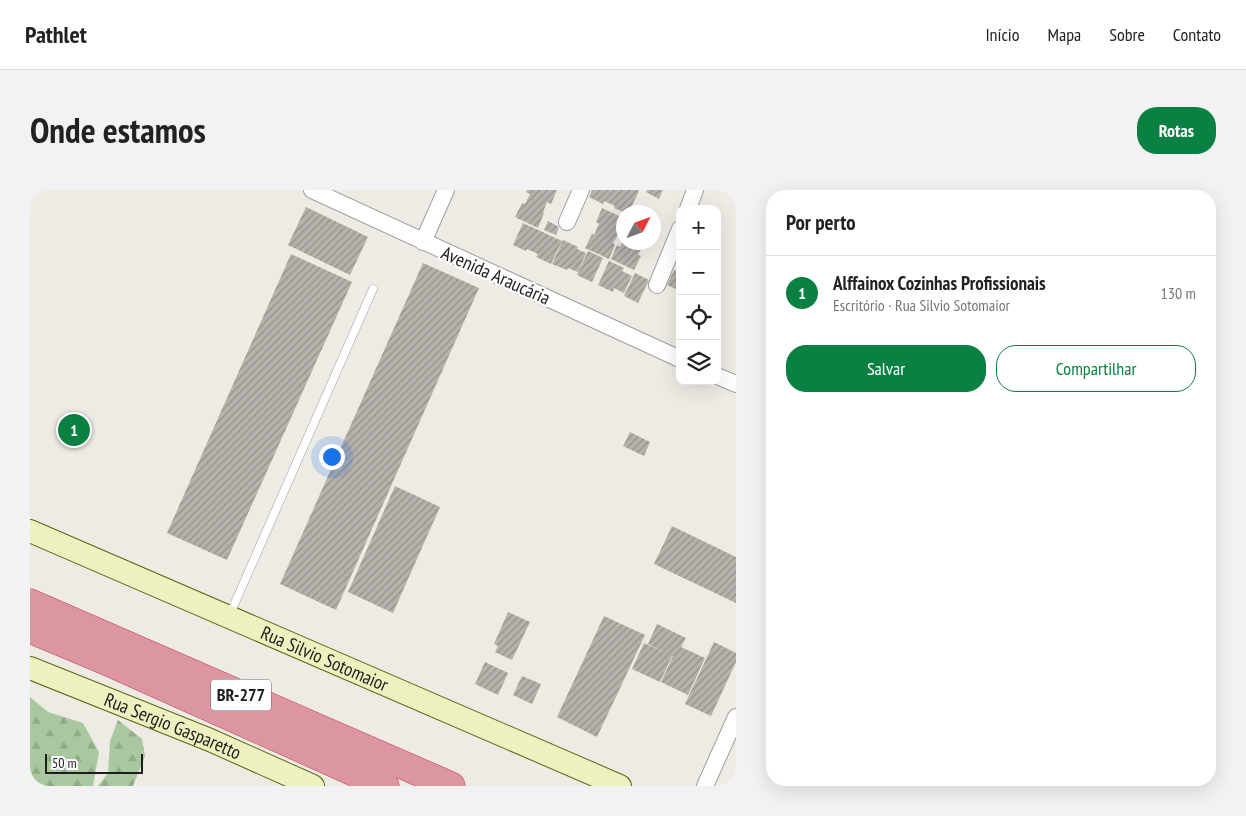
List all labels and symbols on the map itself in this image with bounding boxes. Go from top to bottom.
north arrow [616,205,661,250]
street label: Avenida Araucária [438,240,554,310]
pin: 1 [58,411,90,449]
your location [319,444,345,470]
street label: Rua Silvio Sotomaior [257,620,393,697]
road number: BR-277 [211,680,271,710]
street label: Rua Sergio Gasparetto [101,687,245,764]
scale bar [45,751,142,774]

